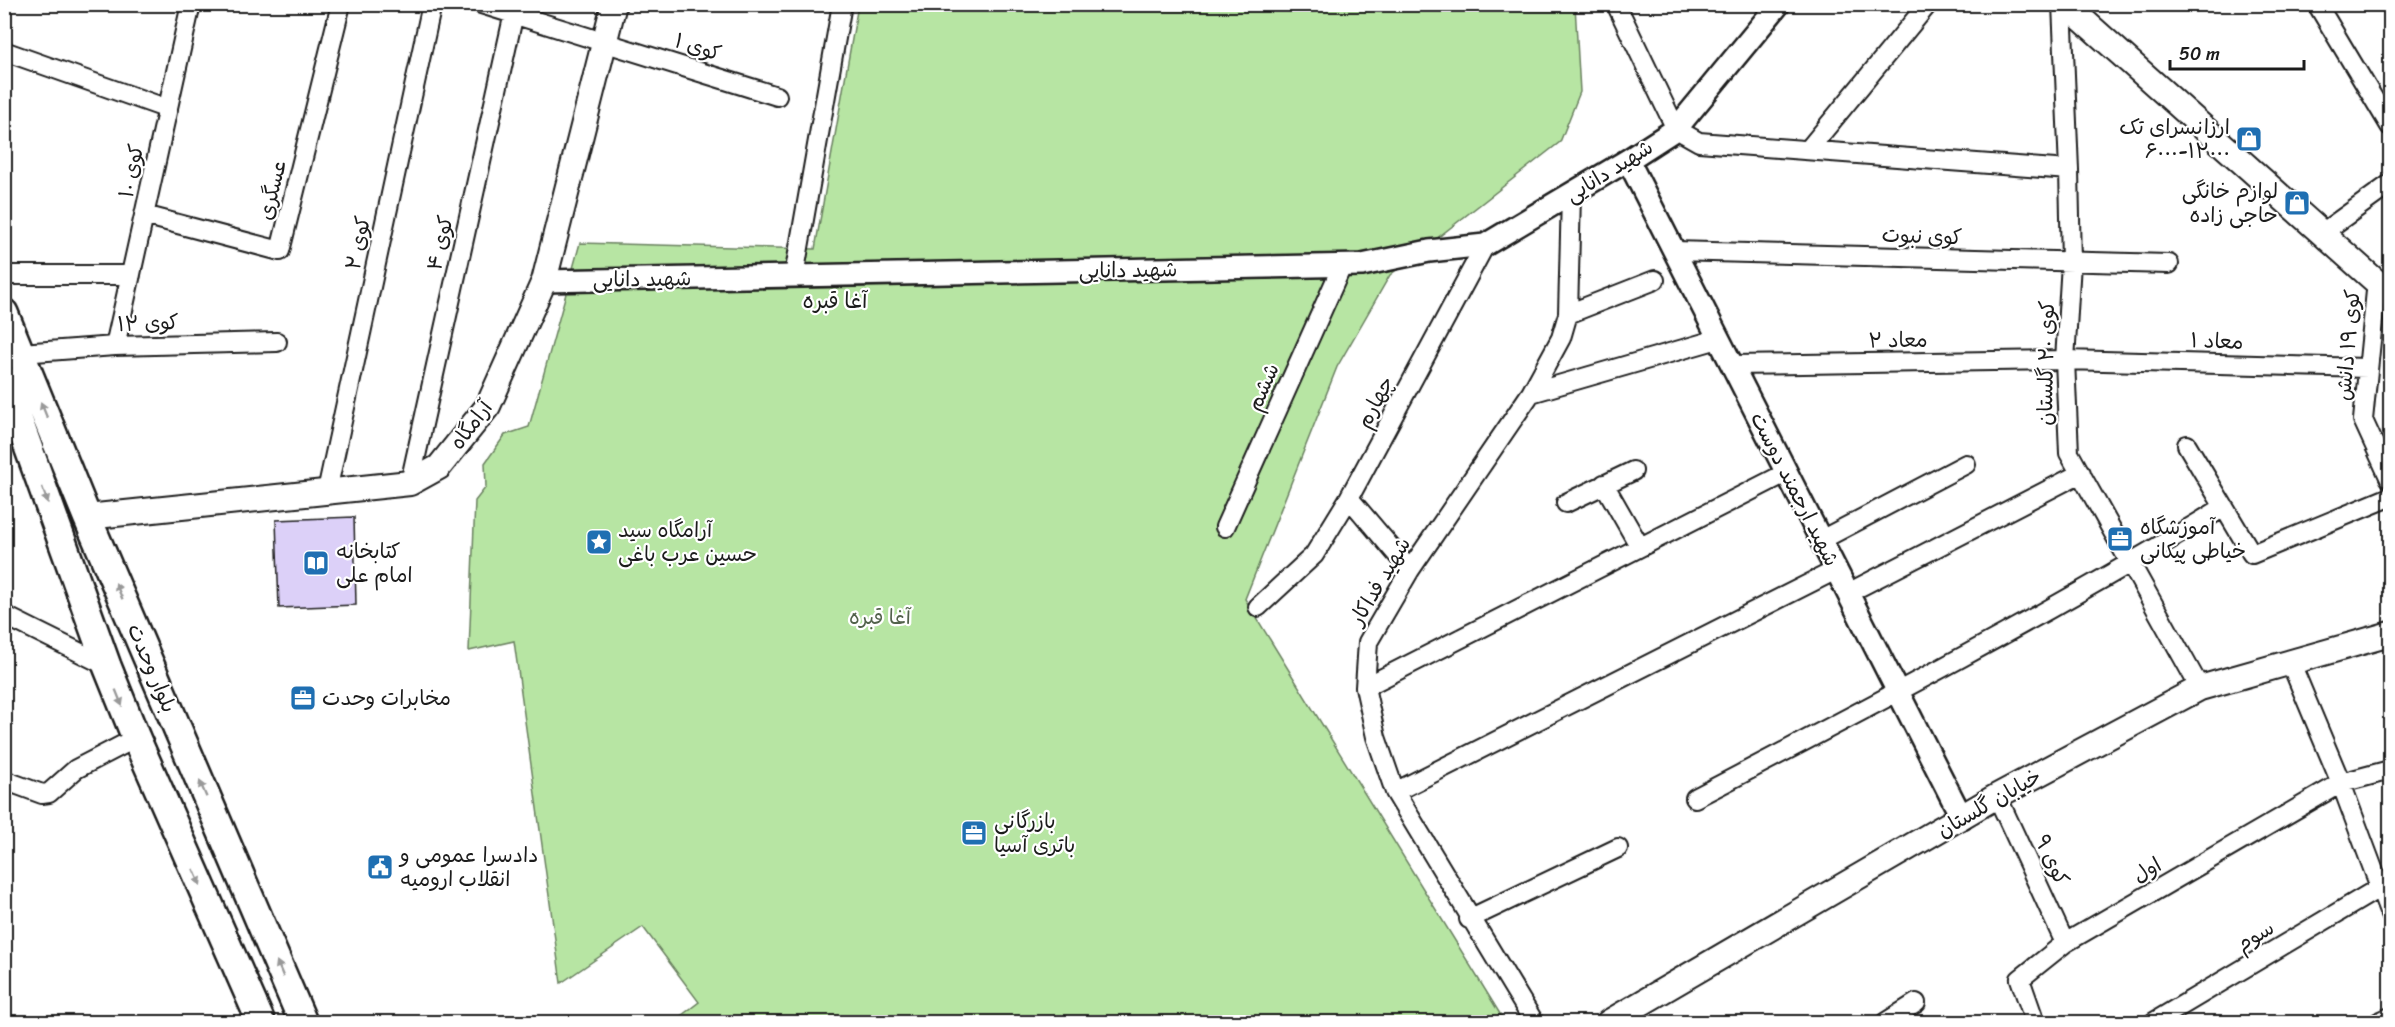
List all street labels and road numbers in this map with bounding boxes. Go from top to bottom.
street label: کوی ۱ [670,22,726,72]
street label: شهید دانایی [1557,129,1661,213]
street label: کوی ۱۰ [107,140,155,202]
street label: عسگری [246,156,298,224]
street label: کوی ۴ [415,212,465,274]
street label: کوی ۲ [334,213,382,273]
street label: کوی نبوت [1881,216,1963,256]
street label: شهید دانایی [1078,250,1178,290]
street label: شهید دانایی [592,259,692,299]
street label: کوی ۱۹ دانش [2324,288,2372,402]
street label: کوی ۲۰ گلستان [2026,300,2066,426]
street label: کوی ۱۲ [116,303,180,343]
street label: معاد ۲ [1868,320,1928,360]
street label: معاد ۱ [2190,321,2244,361]
street label: ششم [1236,357,1290,417]
street label: چهارم [1345,369,1405,435]
street label: آرامگاه [439,391,503,458]
street label: شهید ارجمند دوست [1740,405,1850,573]
street label: شهید فداکار [1337,529,1422,635]
street label: بلوار وحدت [116,617,188,719]
street label: خیابان گلستان [1929,758,2049,848]
street label: کوی ۹ [2024,828,2080,892]
street label: اول [2125,846,2169,894]
street label: سوم [2228,909,2282,963]

